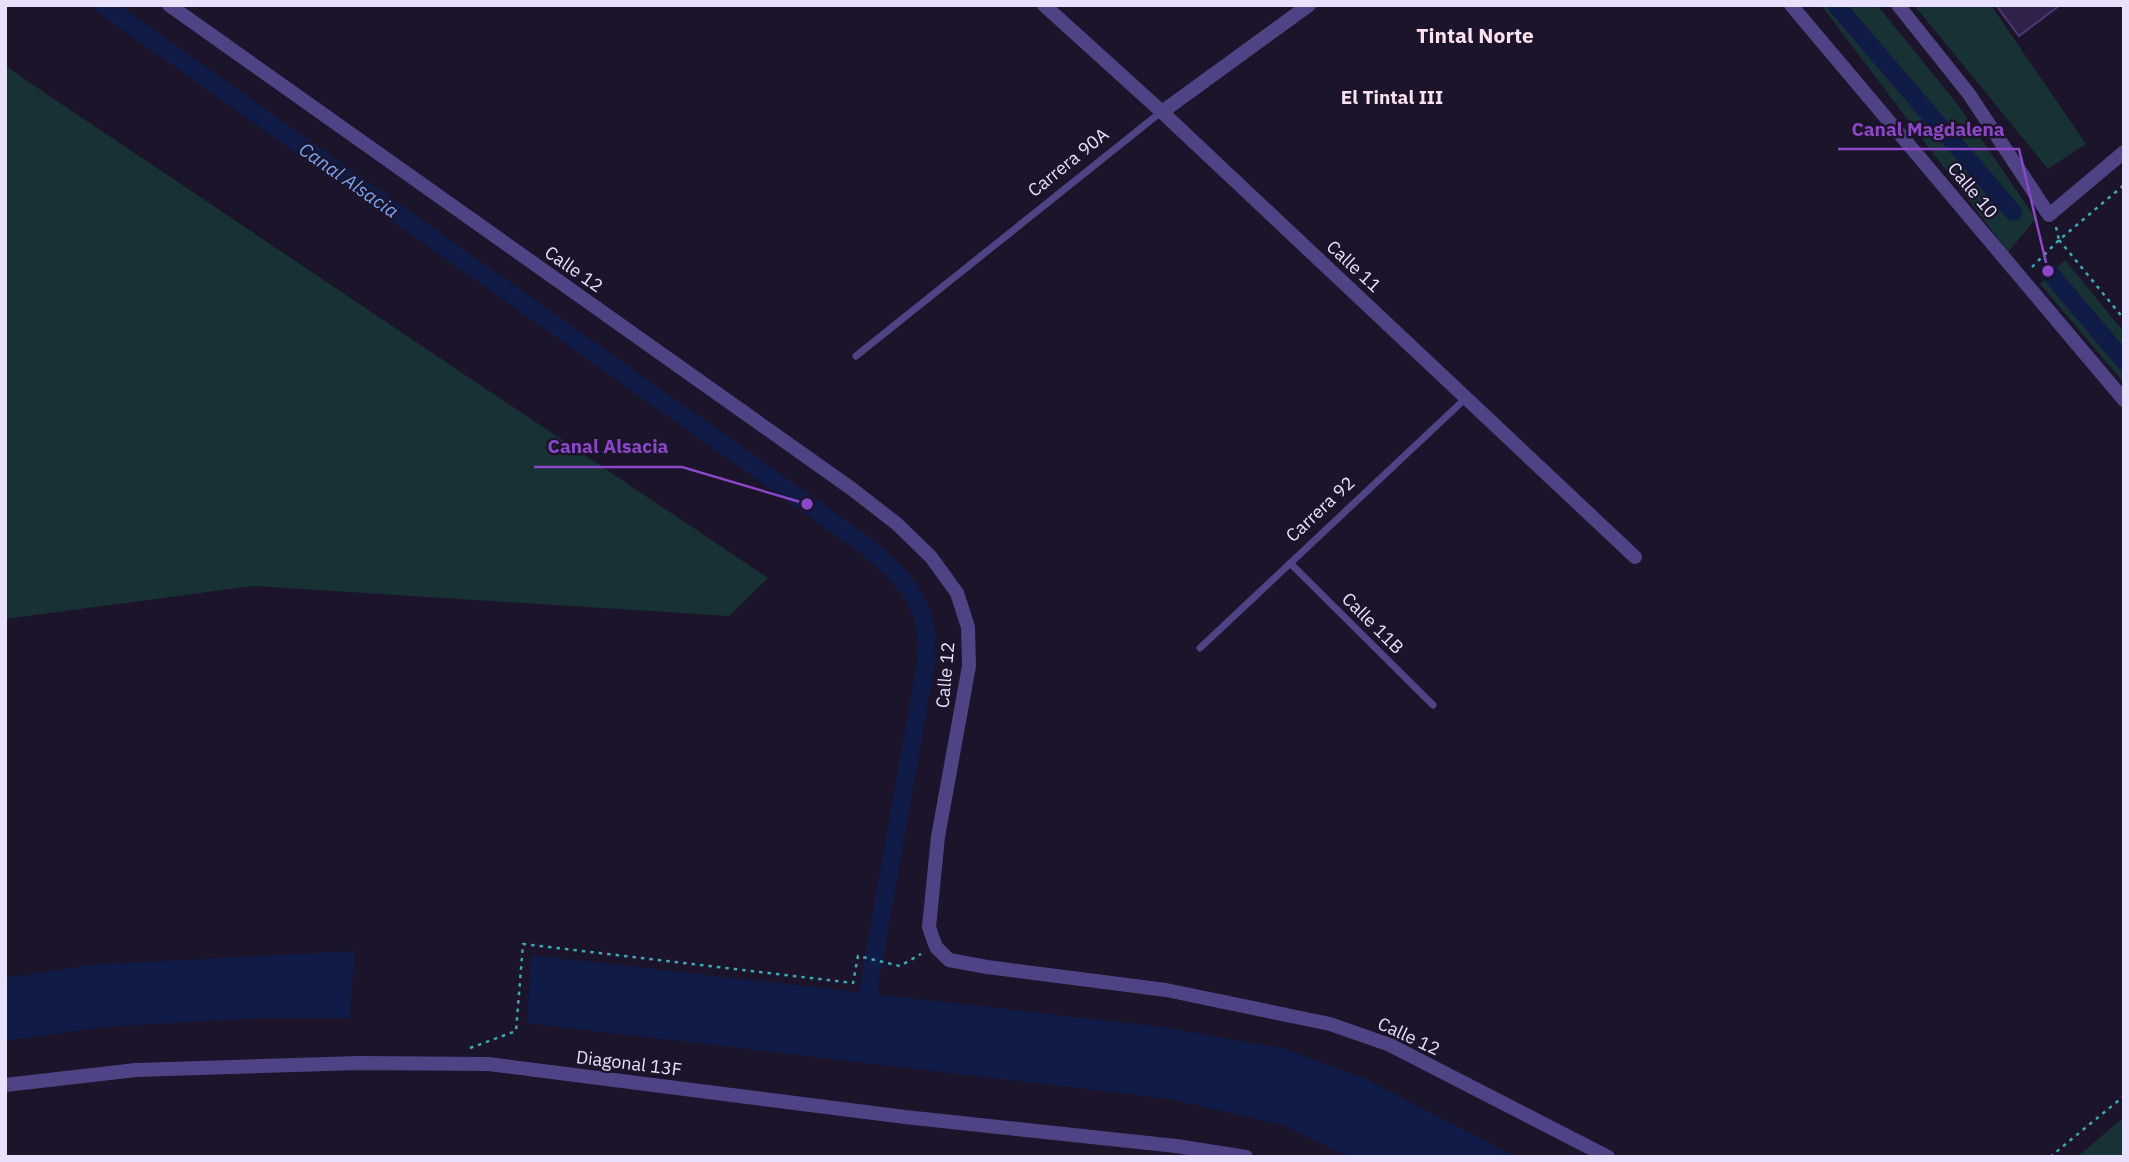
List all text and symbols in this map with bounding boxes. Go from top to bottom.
district label: Tintal Norte [1416,21,1534,49]
district label: El Tintal III [1341,85,1443,109]
callout: Canal Magdalena [1838,109,2019,149]
text: Canal Magdalena [1851,117,2005,141]
street label: Carrera 90A [1023,122,1113,202]
water label: Canal Alsacia [295,137,403,223]
street label: Calle 10 [1943,157,2003,223]
street label: Calle 11 [1322,235,1386,297]
street label: Calle 12 [540,241,608,297]
callout: Canal Alsacia [534,427,682,467]
text: Canal Alsacia [548,434,669,458]
street label: Carrera 92 [1281,471,1359,547]
street label: Calle 11B [1337,587,1409,659]
street label: Calle 12 [931,641,959,709]
street label: Calle 12 [1374,1012,1444,1060]
street label: Diagonal 13F [575,1045,683,1081]

